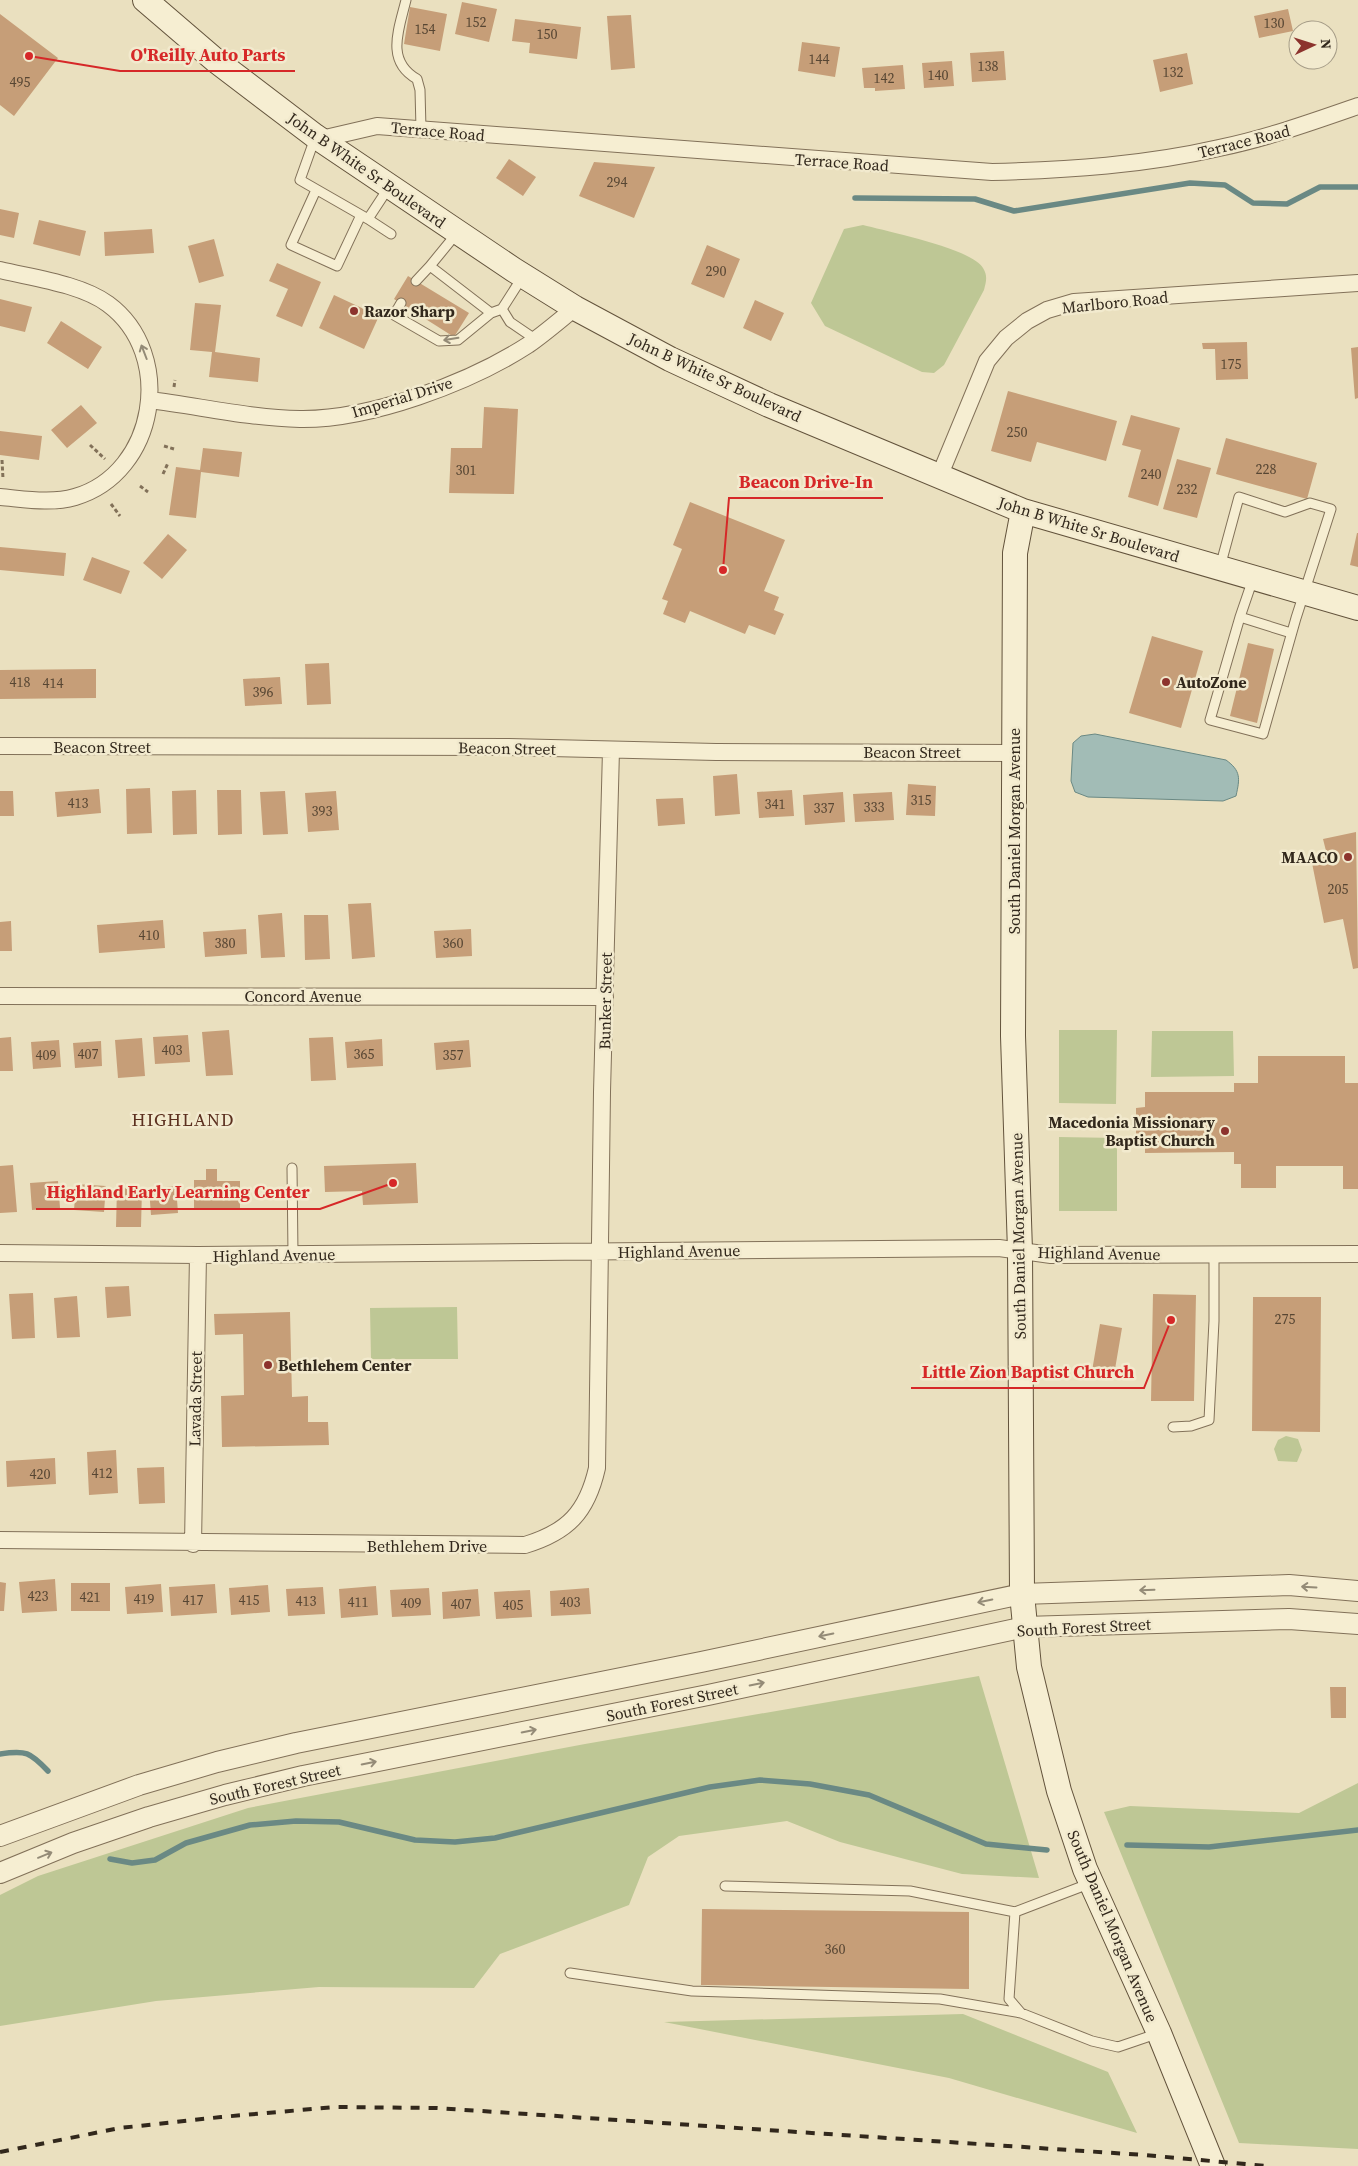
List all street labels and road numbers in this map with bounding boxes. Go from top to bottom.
street label: John B White Sr Boulevard [283,106,451,233]
street label: Terrace Road [390,116,486,146]
street label: Terrace Road [1196,119,1292,163]
street label: Terrace Road [794,148,890,176]
street label: Marlboro Road [1061,285,1169,319]
street label: John B White Sr Boulevard [624,327,805,427]
street label: Imperial Drive [349,371,455,423]
street label: John B White Sr Boulevard [995,491,1182,567]
street label: South Daniel Morgan Avenue [1003,728,1025,934]
street label: Beacon Street [53,736,152,758]
street label: Beacon Street [458,736,557,760]
street label: Beacon Street [863,741,962,763]
street label: Bunker Street [593,951,617,1050]
street label: Concord Avenue [244,985,362,1007]
street label: South Daniel Morgan Avenue [1005,1133,1031,1339]
street label: Highland Avenue [617,1239,741,1263]
street label: Highland Avenue [1037,1241,1161,1265]
street label: Highland Avenue [212,1243,336,1267]
street label: Lavada Street [183,1350,207,1447]
street label: Bethlehem Drive [367,1535,487,1557]
street label: South Forest Street [1016,1612,1152,1641]
street label: South Forest Street [604,1677,741,1727]
street label: South Forest Street [207,1758,344,1810]
street label: South Daniel Morgan Avenue [1063,1827,1163,2025]

